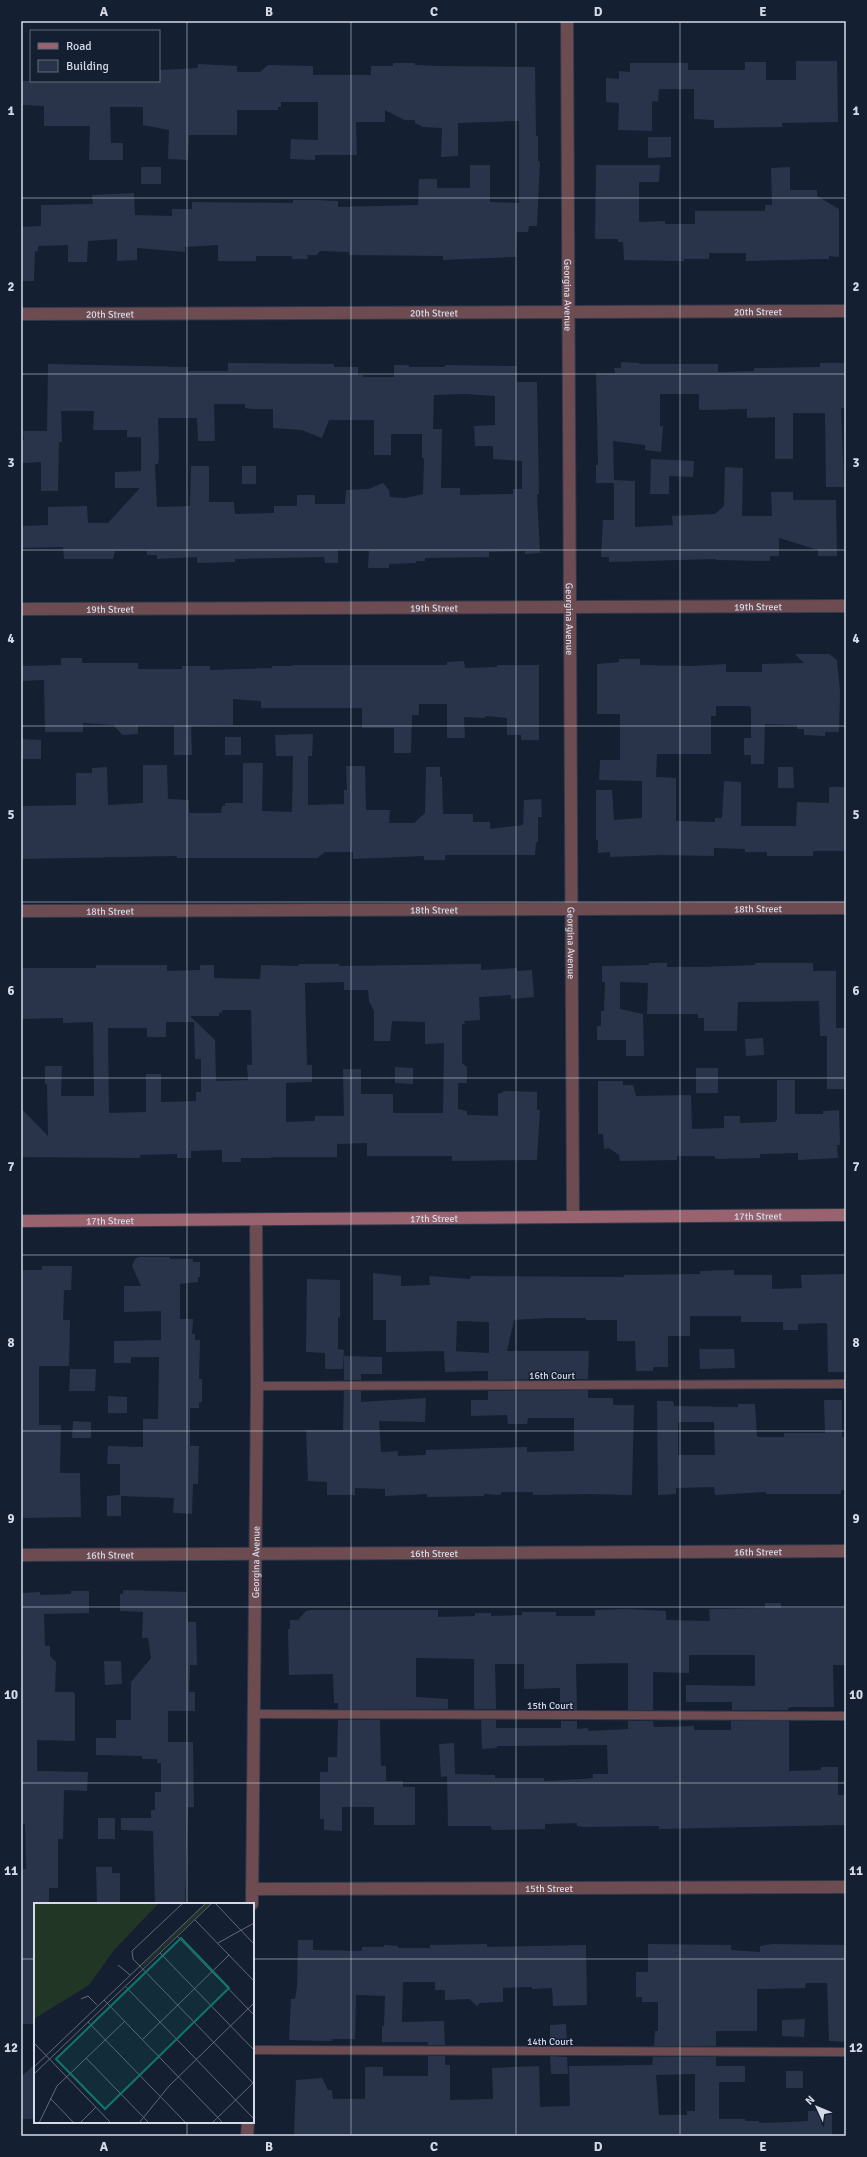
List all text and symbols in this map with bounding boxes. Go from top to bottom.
text: A [100,4,109,20]
text: B [265,4,273,20]
text: C [430,4,438,20]
text: D [594,4,603,20]
text: E [759,4,767,20]
legend [30,30,160,82]
text: Road [66,39,92,54]
text: Building [66,59,109,74]
text: 1 [7,103,15,119]
text: 1 [852,103,860,119]
street label: Georgina Avenue [561,259,574,331]
text: 2 [7,279,15,295]
text: 2 [852,279,860,295]
street label: 20th Street [734,306,783,318]
street label: 20th Street [410,307,459,320]
street label: 20th Street [86,309,135,321]
text: 3 [7,455,15,471]
text: 3 [852,455,860,471]
street label: Georgina Avenue [563,583,575,655]
street label: 19th Street [734,601,783,613]
street label: 19th Street [410,602,459,615]
street label: 19th Street [86,604,135,616]
text: 4 [7,631,15,647]
text: 4 [852,631,860,647]
text: 5 [7,807,15,823]
text: 5 [852,807,860,823]
street label: 18th Street [734,903,783,915]
street label: 18th Street [410,904,459,917]
street label: 18th Street [86,906,135,918]
street label: Georgina Avenue [564,907,577,979]
text: 6 [7,983,15,999]
text: 6 [852,983,860,999]
text: 7 [7,1159,15,1175]
text: 7 [852,1159,860,1175]
street label: 17th Street [734,1210,783,1223]
street label: 17th Street [410,1213,459,1225]
street label: 17th Street [86,1215,135,1228]
text: 8 [7,1335,15,1351]
text: 8 [852,1335,860,1351]
street label: 16th Court [529,1370,575,1382]
text: 9 [7,1511,15,1527]
text: 9 [852,1511,860,1527]
street label: Georgina Avenue [250,1526,263,1598]
street label: 16th Street [734,1546,783,1559]
street label: 16th Street [410,1548,459,1560]
street label: 16th Street [86,1549,135,1562]
text: 10 [4,1687,18,1703]
text: 10 [849,1687,863,1703]
street label: 15th Court [527,1700,573,1712]
text: 11 [4,1863,18,1879]
text: 11 [849,1863,863,1879]
street label: 15th Street [525,1883,574,1895]
inset map [34,1903,254,2123]
street label: 14th Court [527,2036,573,2048]
text: 12 [4,2040,18,2056]
text: 12 [849,2040,863,2056]
north arrow [797,2087,837,2127]
text: N [803,2093,818,2108]
text: A [100,2139,109,2155]
text: B [265,2139,273,2155]
text: C [430,2139,438,2155]
text: D [594,2139,603,2155]
text: E [759,2139,767,2155]

